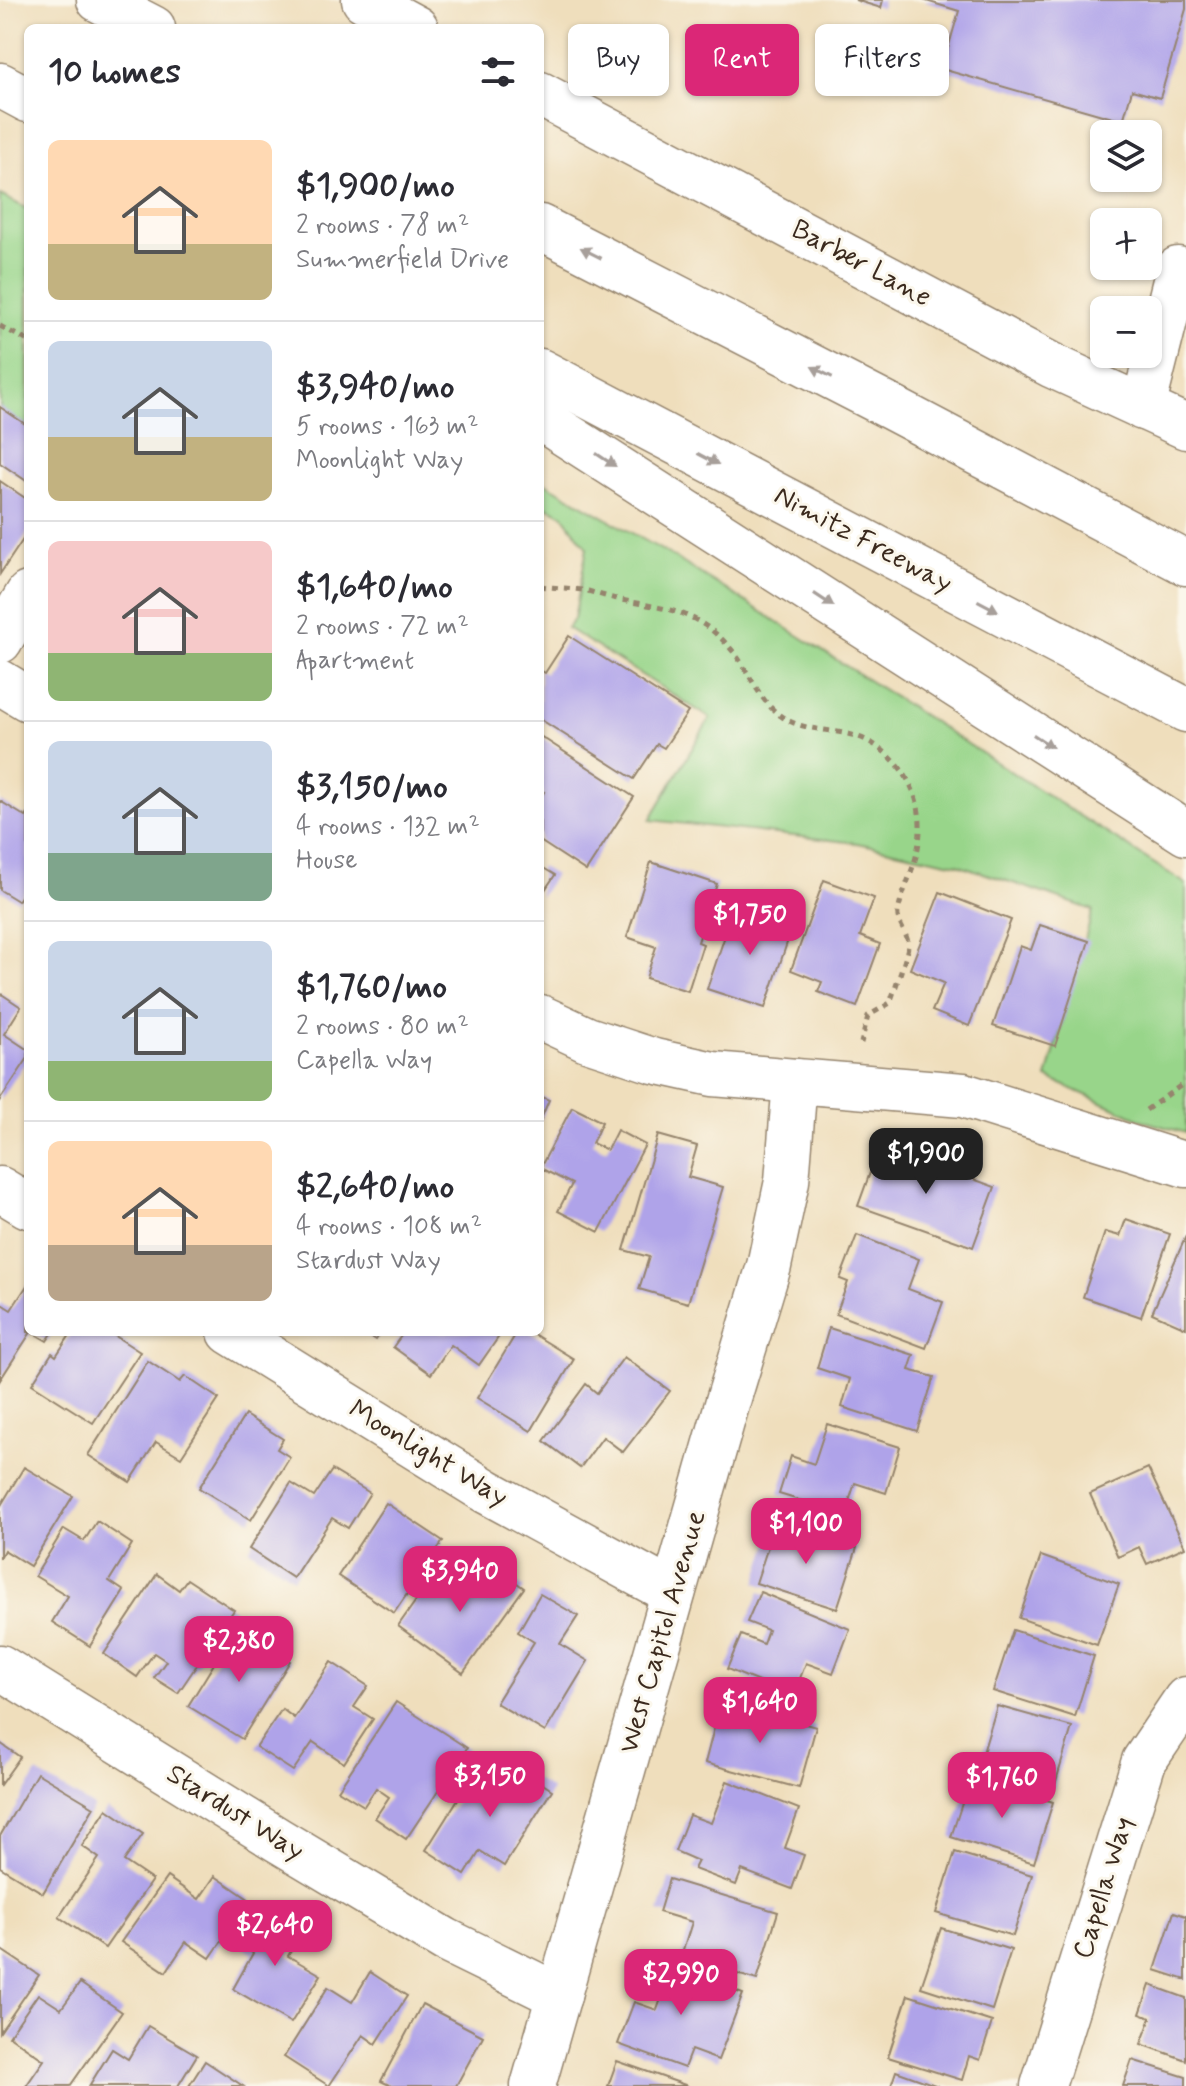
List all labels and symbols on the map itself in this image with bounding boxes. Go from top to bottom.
street label: Barber Lane [784,212,938,316]
one-way arrow [580,247,603,260]
one-way arrow [811,366,834,379]
one-way arrow [595,452,616,467]
one-way arrow [697,452,720,465]
street label: Nimitz Freeway [767,477,959,603]
one-way arrow [814,593,835,608]
one-way arrow [977,598,999,612]
one-way arrow [1032,733,1054,748]
pin: $1,750 [685,889,815,957]
pin: $1,900 [861,1128,991,1196]
street label: Moonlight Way [341,1392,515,1516]
pin: $1,100 [741,1498,871,1566]
street label: West Capitol Avenue [611,1506,715,1758]
pin: $3,940 [395,1546,525,1614]
pin: $2,380 [174,1616,304,1684]
pin: $1,640 [695,1677,825,1745]
pin: $3,150 [425,1751,555,1819]
pin: $1,760 [937,1752,1067,1820]
street label: Stardust Way [159,1756,311,1870]
street label: Capella Way [1065,1812,1143,1964]
pin: $2,640 [210,1900,340,1968]
pin: $2,990 [616,1949,746,2017]

